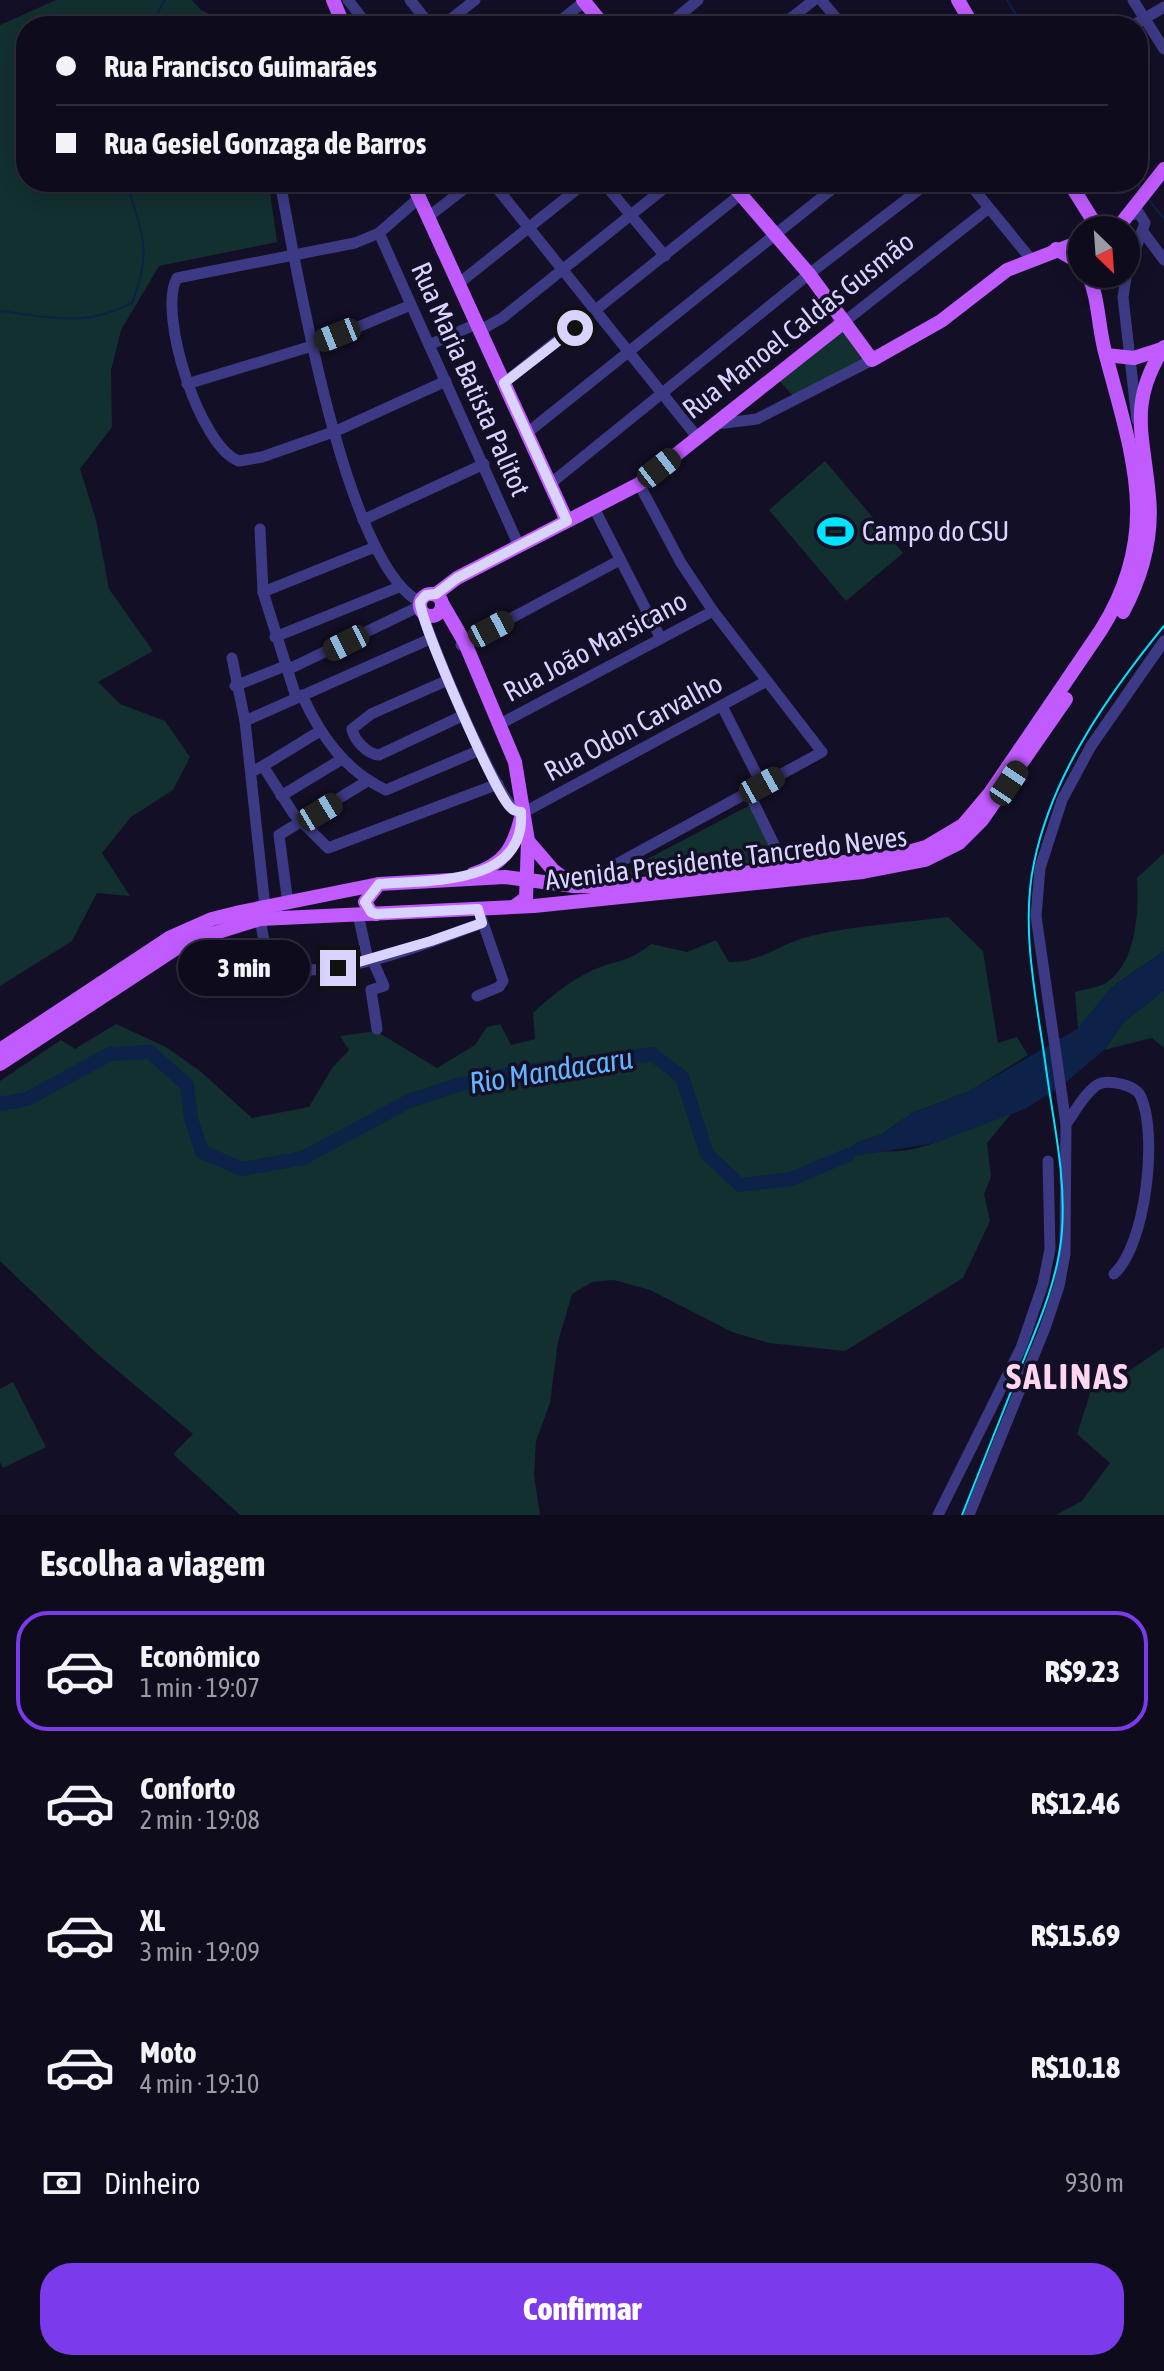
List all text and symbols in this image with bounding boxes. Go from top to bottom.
text: Rua Francisco Guimarães [104,49,377,83]
text: Rua Gesiel Gonzaga de Barros [104,126,426,160]
north arrow [1068,216,1140,288]
map controls [1068,216,1140,288]
street label: Rua Manoel Caldas Gusmão [676,225,920,425]
street label: Rua Maria Batista Palitot [405,257,537,501]
route start [557,310,593,346]
car [310,315,364,355]
car [633,444,685,492]
sports icon: Campo do CSU [817,512,855,550]
place label: Campo do CSU [862,515,1009,547]
street label: Rua João Marsicano [498,584,692,708]
car [464,607,518,651]
car [319,621,373,665]
street label: Rua Odon Carvalho [539,667,727,787]
car [986,756,1032,810]
car [735,763,789,807]
car [293,789,347,835]
street label: Avenida Presidente Tancredo Neves [543,820,909,896]
callout: 3 min [178,940,310,996]
route end [320,950,356,986]
text: 3 min [217,953,271,983]
water label: Rio Mandacaru [467,1040,635,1100]
district label: SALINAS [1006,1355,1130,1397]
text: Escolha a viagem [40,1542,266,1584]
icon: car [44,1635,116,1707]
text: Econômico [140,1639,260,1673]
text: R$9.23 [1045,1654,1120,1688]
text: 1 min · 19:07 [140,1673,260,1703]
icon: car [44,1767,116,1839]
text: Conforto [140,1771,236,1805]
text: R$12.46 [1031,1786,1120,1820]
text: 2 min · 19:08 [140,1805,260,1835]
icon: car [44,1899,116,1971]
text: XL [140,1903,165,1937]
text: R$15.69 [1031,1918,1120,1952]
text: 3 min · 19:09 [140,1937,260,1967]
icon: car [44,2031,116,2103]
text: Moto [140,2035,197,2069]
text: R$10.18 [1031,2050,1120,2084]
text: 4 min · 19:10 [140,2069,259,2099]
icon: cash [40,2161,84,2205]
text: Dinheiro [104,2166,200,2200]
text: 930 m [1065,2168,1124,2198]
button: Confirmar [40,2263,1124,2355]

